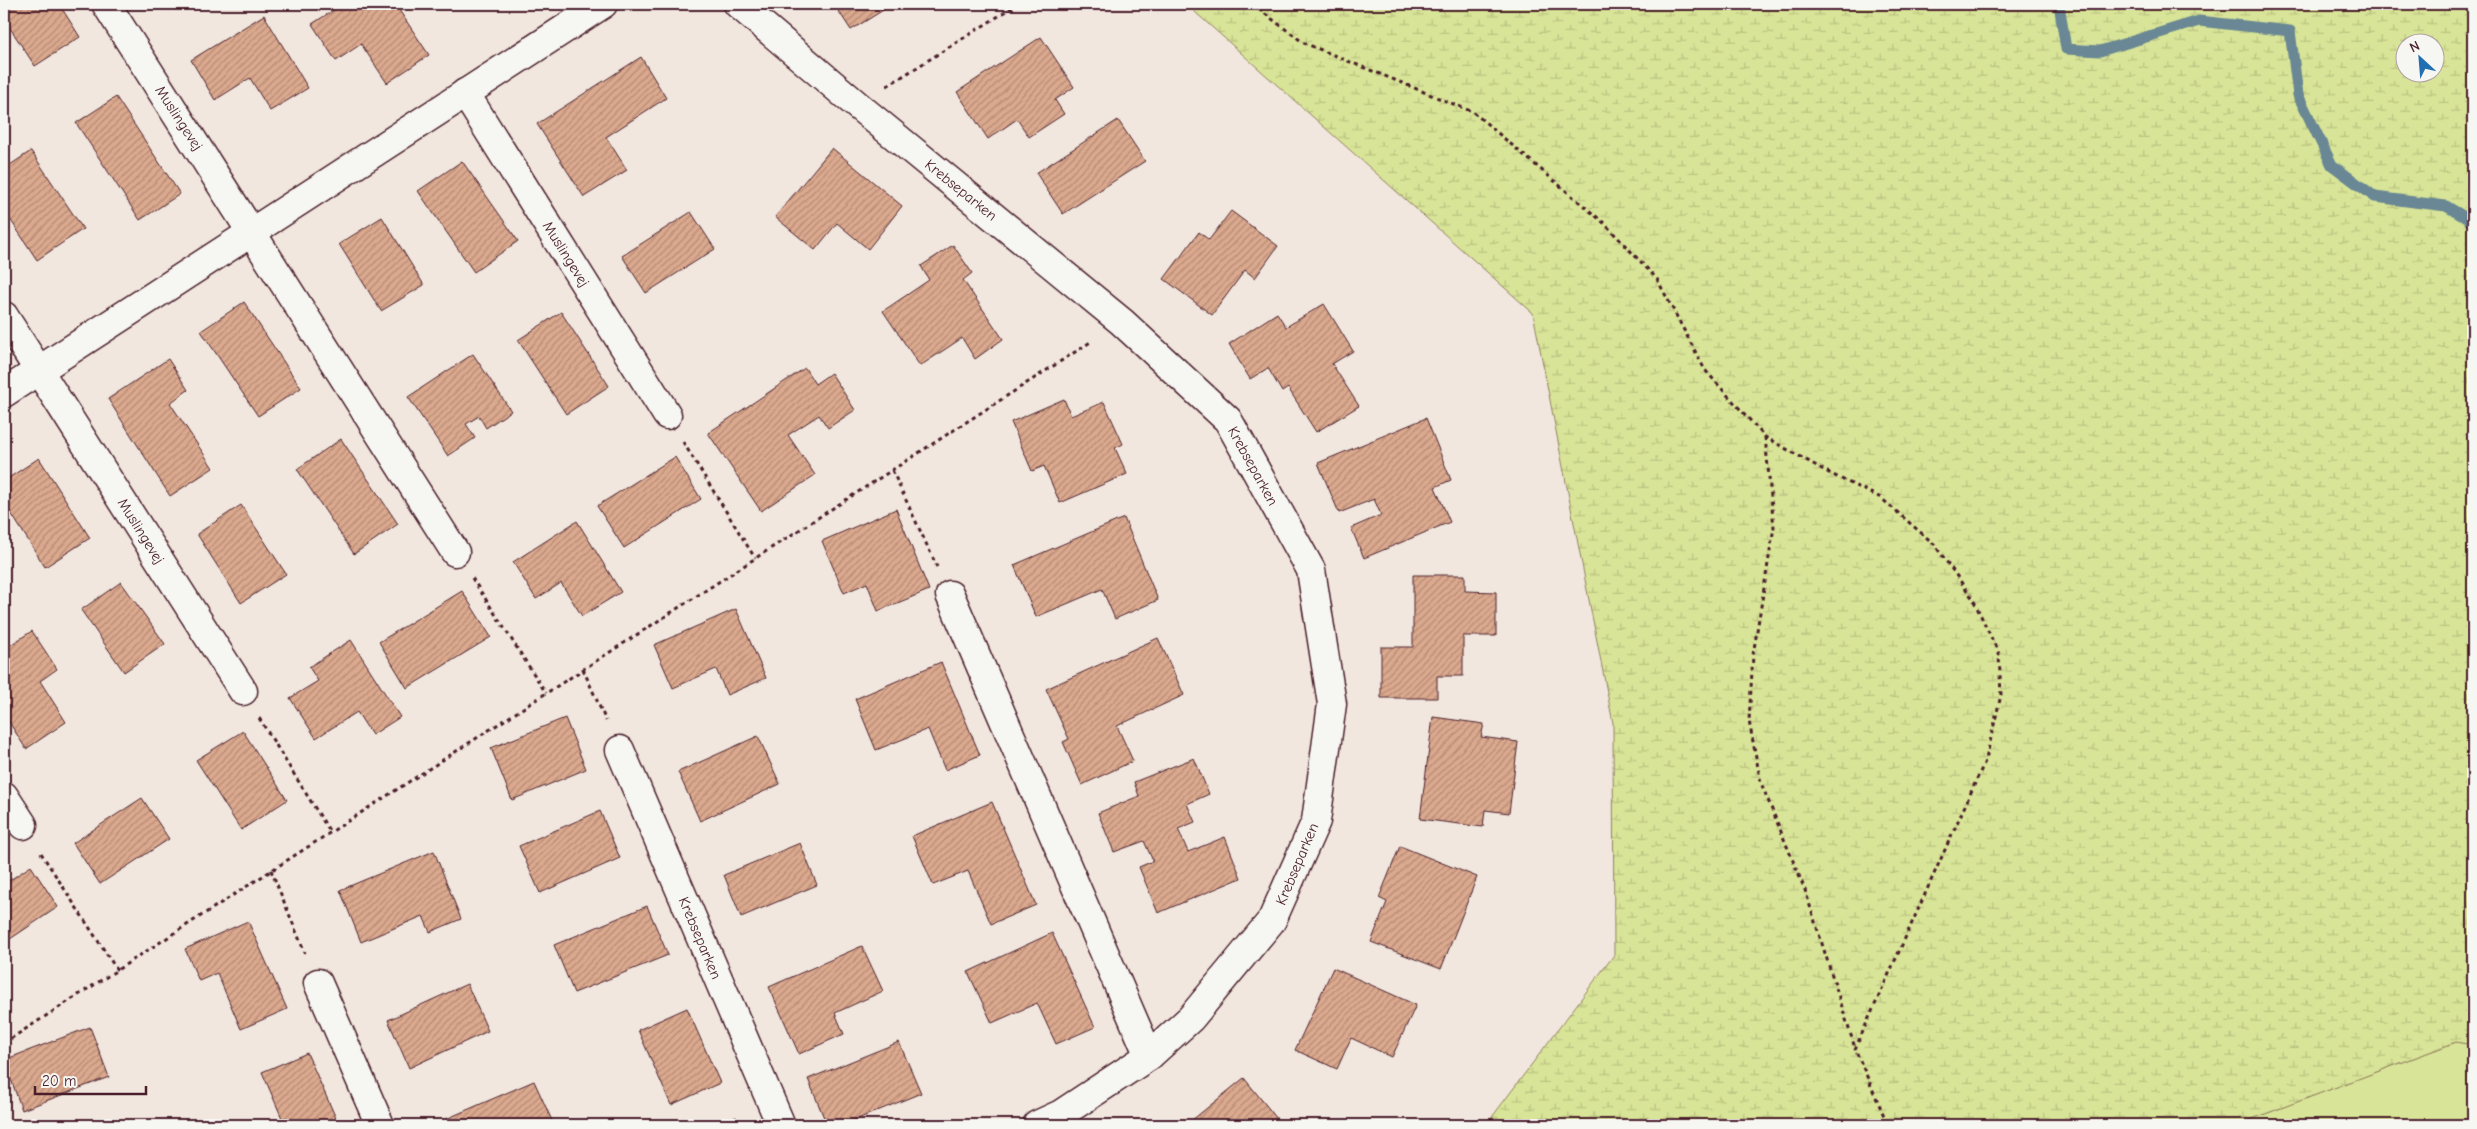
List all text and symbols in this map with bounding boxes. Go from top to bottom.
north arrow [2394,32,2444,82]
text: N [2407,37,2422,56]
street label: Muslingevej [151,82,207,154]
street label: Krebseparken [921,155,1001,225]
street label: Muslingevej [539,218,593,290]
street label: Krebseparken [1224,423,1282,509]
street label: Muslingevej [114,495,168,567]
street label: Krebseparken [1272,820,1322,908]
street label: Krebseparken [675,894,725,982]
scale bar [35,1064,146,1096]
text: 20 m [42,1072,76,1090]

